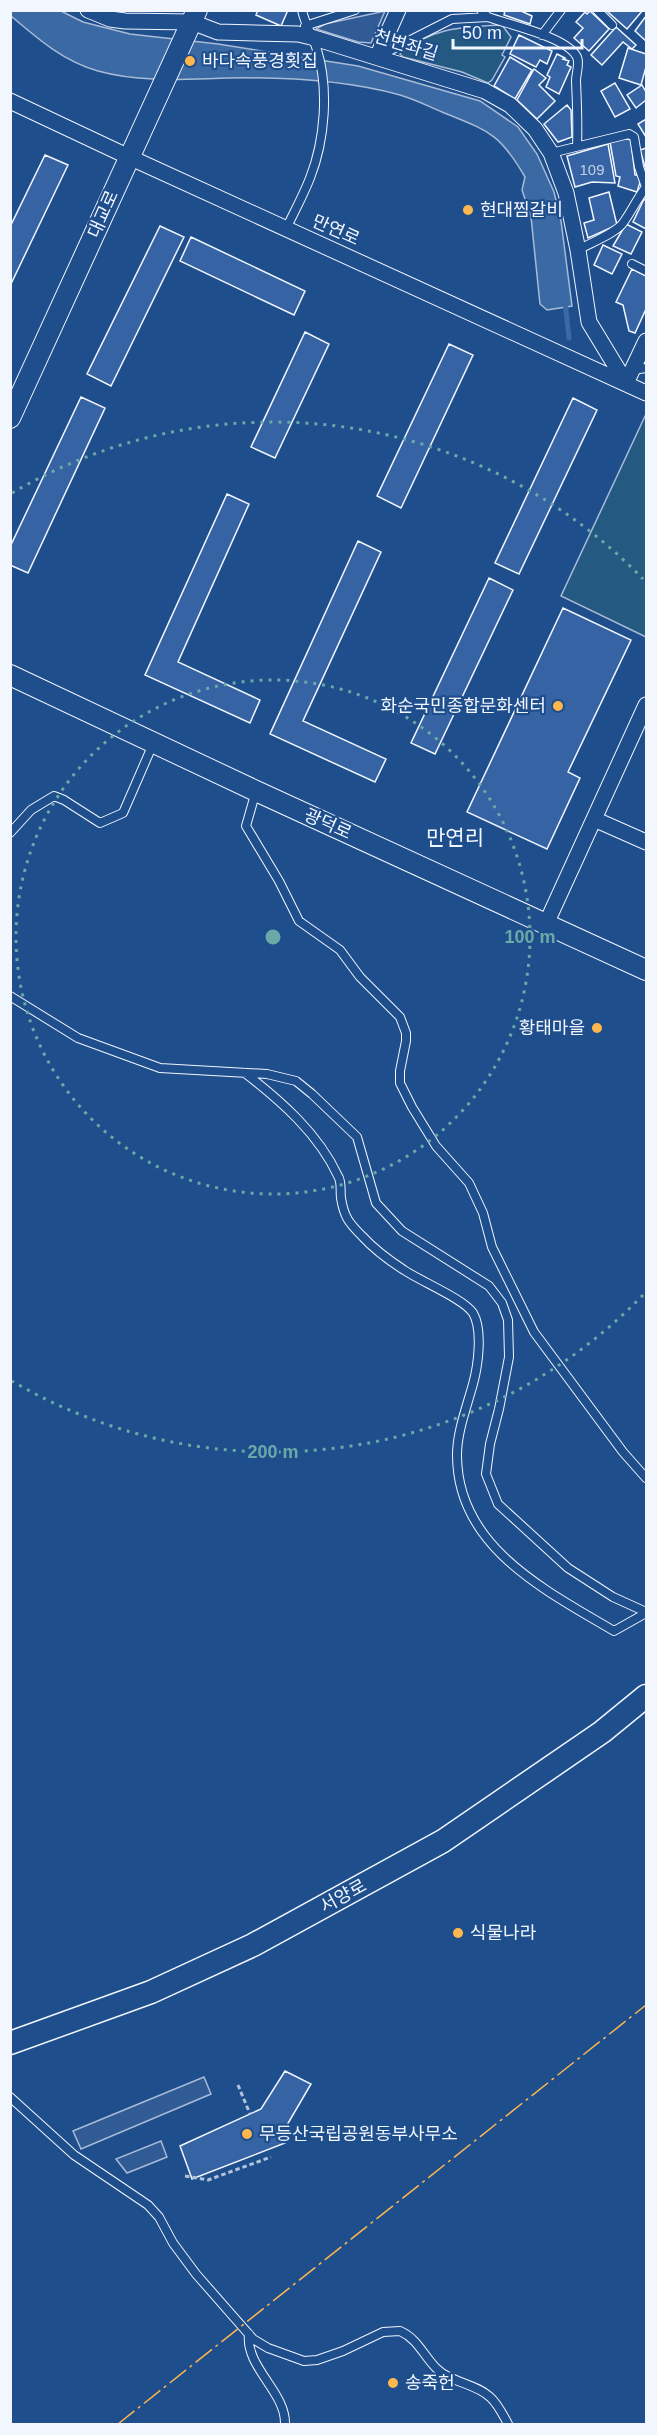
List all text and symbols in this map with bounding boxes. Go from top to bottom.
scale bar [453,12,582,50]
text: 50 m [462,23,502,43]
street label: 천변좌길 [371,26,441,64]
place label: 바다속풍경횟집 [202,51,318,71]
marker: 바다속풍경횟집 [183,54,197,68]
house number: 109 [579,161,605,178]
street label: 대교로 [84,187,122,241]
place label: 현대찜갈비 [480,200,563,220]
marker: 현대찜갈비 [461,203,475,217]
street label: 만연로 [309,211,363,249]
place label: 화순국민종합문화센터 [380,696,546,716]
marker: 화순국민종합문화센터 [551,699,565,713]
street label: 광덕로 [301,805,355,843]
district label: 만연리 [426,826,484,849]
centre of rings [263,927,283,947]
text: 100 m [504,927,556,947]
place label: 황태마을 [519,1018,585,1038]
marker: 황태마을 [590,1021,604,1035]
text: 200 m [247,1442,299,1462]
street label: 서양로 [316,1875,370,1917]
place label: 식물나라 [470,1923,537,1943]
marker: 식물나라 [451,1926,465,1940]
place label: 무등산국립공원동부사무소 [259,2124,458,2144]
marker: 무등산국립공원동부사무소 [240,2127,254,2141]
place label: 송죽헌 [405,2373,455,2393]
marker: 송죽헌 [386,2376,400,2390]

